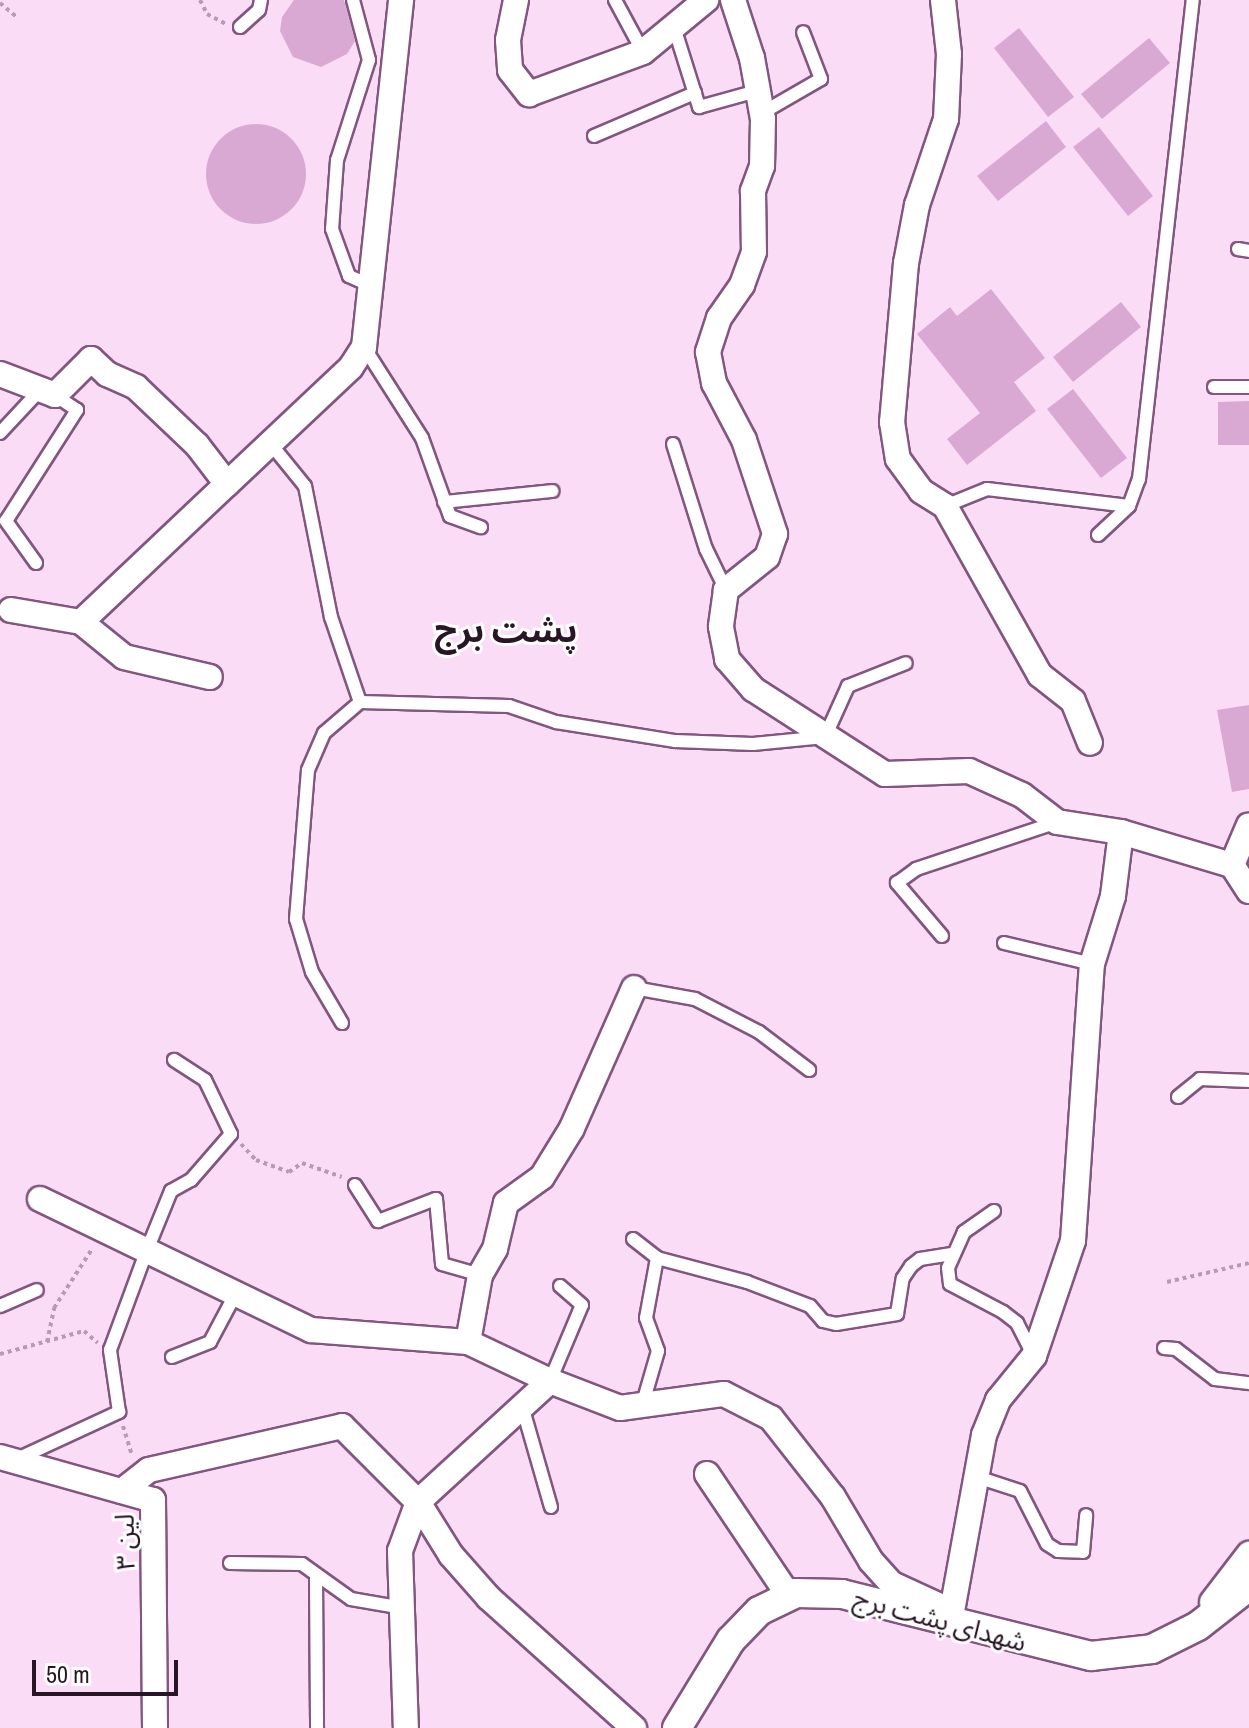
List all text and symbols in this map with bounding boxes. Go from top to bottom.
district label: پشت برج [435,611,577,651]
street label: لین ۳ [109,1514,141,1570]
street label: شهدای پشت برج [850,1582,1030,1658]
scale bar [36,1644,182,1694]
text: 50 m [46,1658,90,1690]

